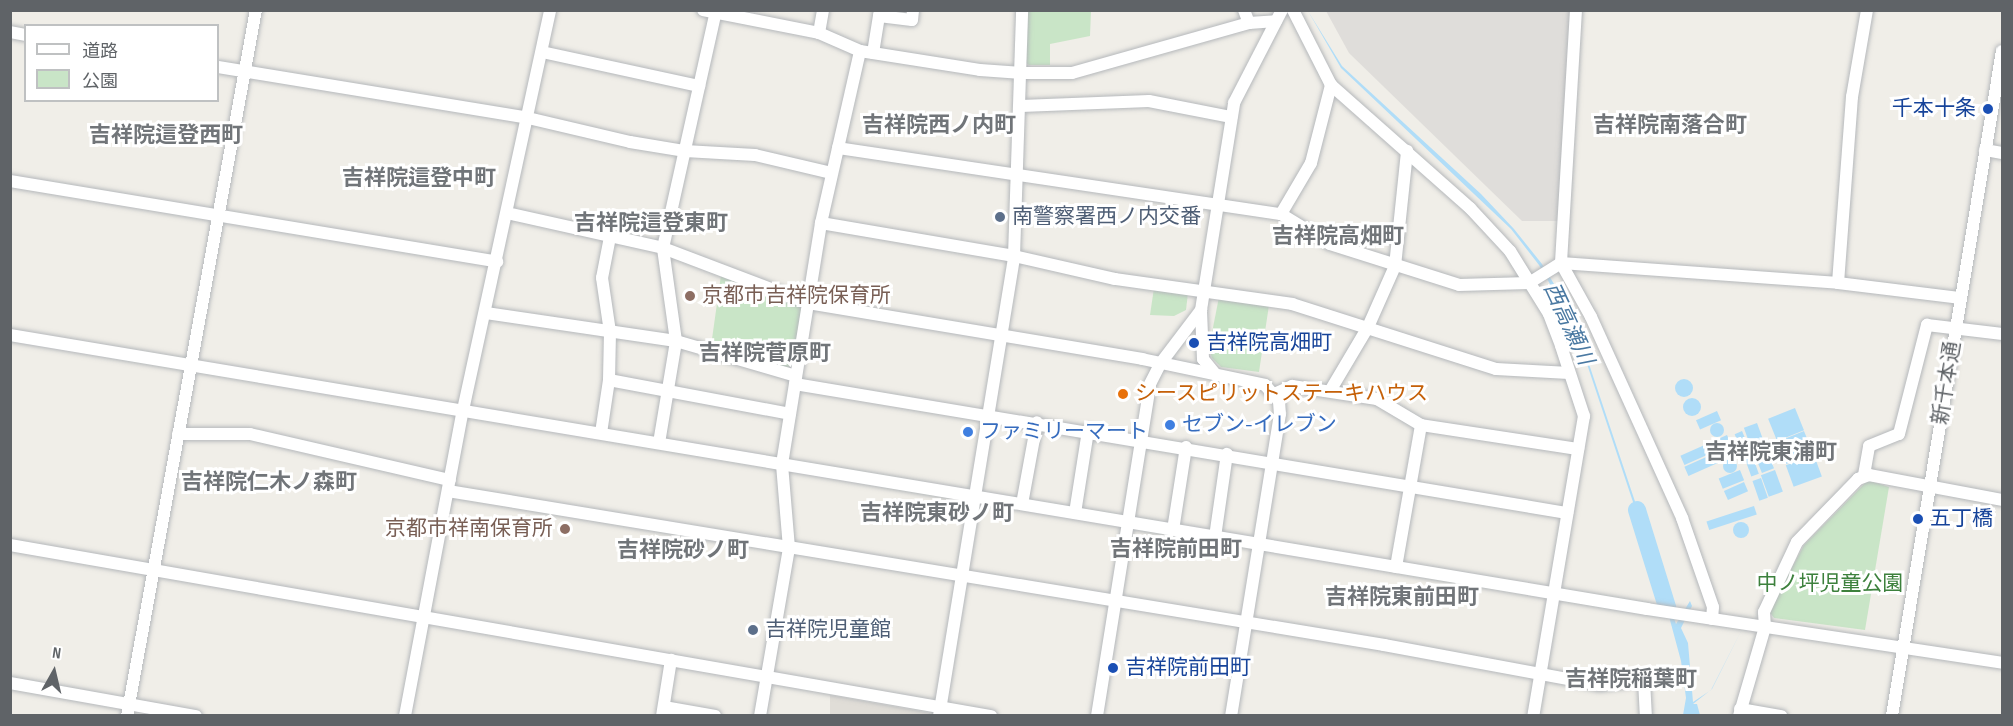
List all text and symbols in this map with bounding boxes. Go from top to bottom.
legend [24,24,219,102]
text: 道路 [82,41,118,62]
text: 公園 [82,71,118,92]
place label: 千本十条 [1892,96,1976,122]
marker: 千本十条 [1981,102,1995,116]
district label: 吉祥院西ノ内町 [862,113,1016,139]
district label: 吉祥院南落合町 [1593,113,1747,139]
district label: 吉祥院這登西町 [89,123,243,149]
district label: 吉祥院這登中町 [342,166,496,192]
place label: 南警察署西ノ内交番 [1012,204,1201,230]
marker: 南警察署西ノ内交番 [993,210,1007,224]
district label: 吉祥院這登東町 [574,211,728,237]
district label: 吉祥院高畑町 [1272,224,1404,250]
water label: 西高瀬川 [1537,279,1599,369]
place label: 京都市吉祥院保育所 [702,283,891,309]
marker: 京都市吉祥院保育所 [683,289,697,303]
place label: 吉祥院高畑町 [1206,330,1332,356]
marker: 吉祥院高畑町 [1187,336,1201,350]
street label: 新千本通 [1928,340,1966,426]
district label: 吉祥院菅原町 [699,341,831,367]
place label: シースピリットステーキハウス [1135,381,1429,407]
marker: シースピリットステーキハウス [1116,387,1130,401]
place label: セブン-イレブン [1182,412,1337,438]
marker: セブン-イレブン [1163,418,1177,432]
place label: ファミリーマート [980,419,1148,445]
marker: ファミリーマート [961,425,975,439]
district label: 吉祥院東浦町 [1705,440,1837,466]
district label: 吉祥院仁木ノ森町 [181,470,357,496]
district label: 吉祥院東砂ノ町 [860,501,1014,527]
place label: 五丁橋 [1930,506,1993,532]
marker: 五丁橋 [1911,512,1925,526]
place label: 京都市祥南保育所 [385,516,553,542]
marker: 京都市祥南保育所 [558,522,572,536]
district label: 吉祥院前田町 [1110,537,1242,563]
district label: 吉祥院砂ノ町 [617,538,749,564]
park label: 中ノ坪児童公園 [1757,571,1903,597]
district label: 吉祥院東前田町 [1325,585,1479,611]
place label: 吉祥院児童館 [765,617,891,643]
marker: 吉祥院児童館 [746,623,760,637]
north arrow [24,642,84,702]
text: N [51,644,62,664]
place label: 吉祥院前田町 [1125,655,1251,681]
marker: 吉祥院前田町 [1106,661,1120,675]
district label: 吉祥院稲葉町 [1565,667,1697,693]

